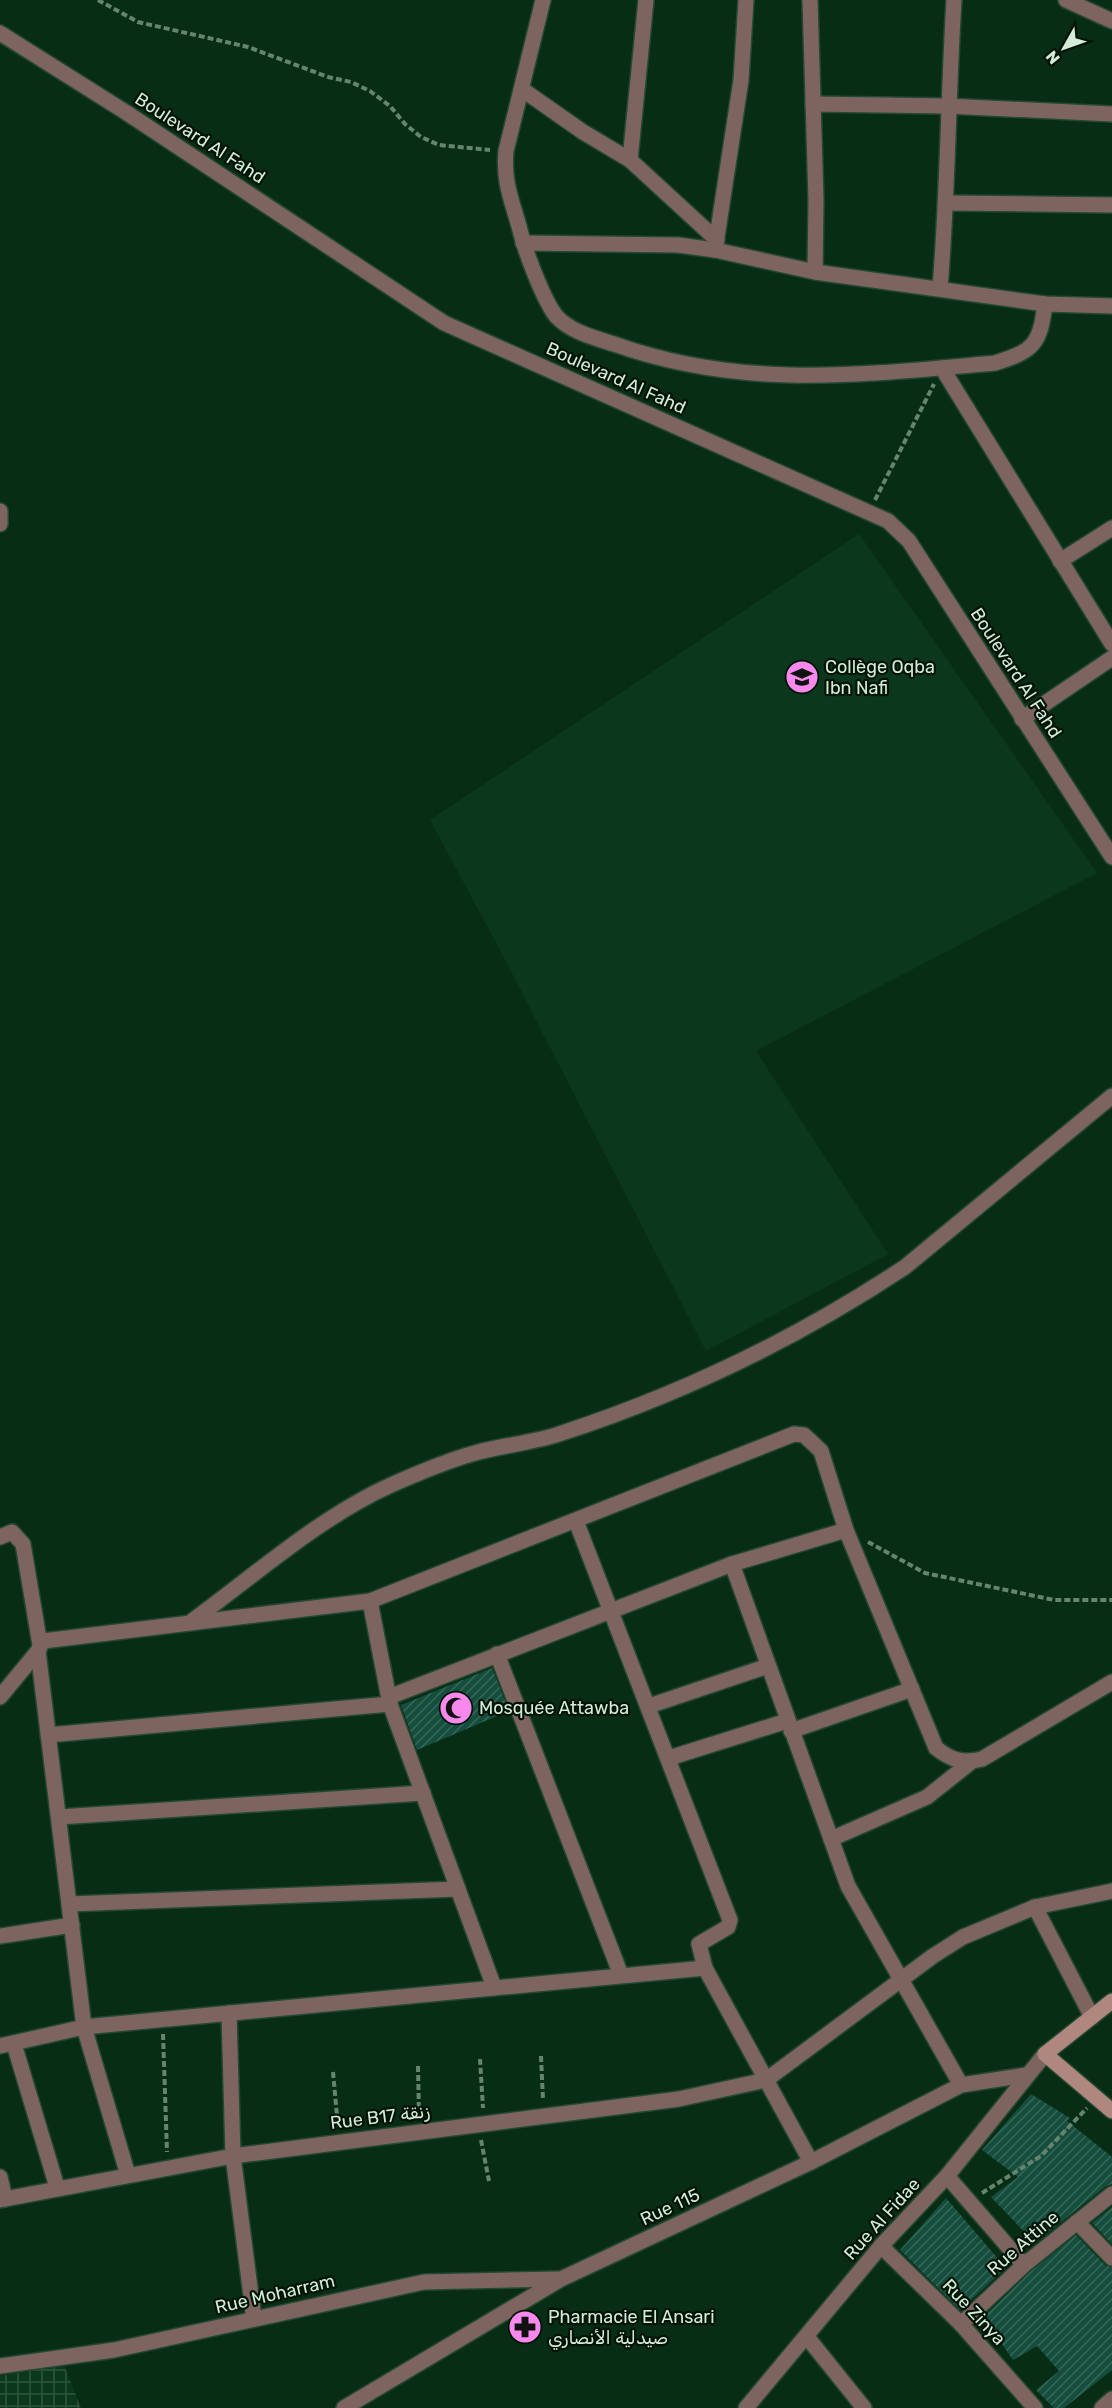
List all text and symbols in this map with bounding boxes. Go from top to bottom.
north arrow [1034,18,1094,78]
text: N [1042,47,1064,68]
street label: Boulevard Al Fahd [131,88,269,188]
street label: Boulevard Al Fahd [543,337,689,419]
street label: Boulevard Al Fahd [966,604,1066,742]
place label: Collège Oqba Ibn Nafi [825,656,935,699]
school or university icon: Collège Oqba Ibn Nafi [784,659,820,695]
mosque icon: Mosquée Attawba [438,1690,474,1726]
place label: Mosquée Attawba [479,1697,629,1719]
street label: Rue B17 زنقة [329,2100,431,2134]
street label: Rue Al Fidae [839,2173,925,2265]
street label: Rue 115 [637,2184,703,2230]
street label: Rue Attine [983,2206,1063,2280]
street label: Rue Moharram [213,2270,337,2318]
street label: Rue Zinya [938,2274,1010,2350]
place label: Pharmacie El Ansari صيدلية الأنصاري [548,2306,715,2350]
pharmacy icon: Pharmacie El Ansari صيدلية الأنصاري [507,2309,543,2345]

